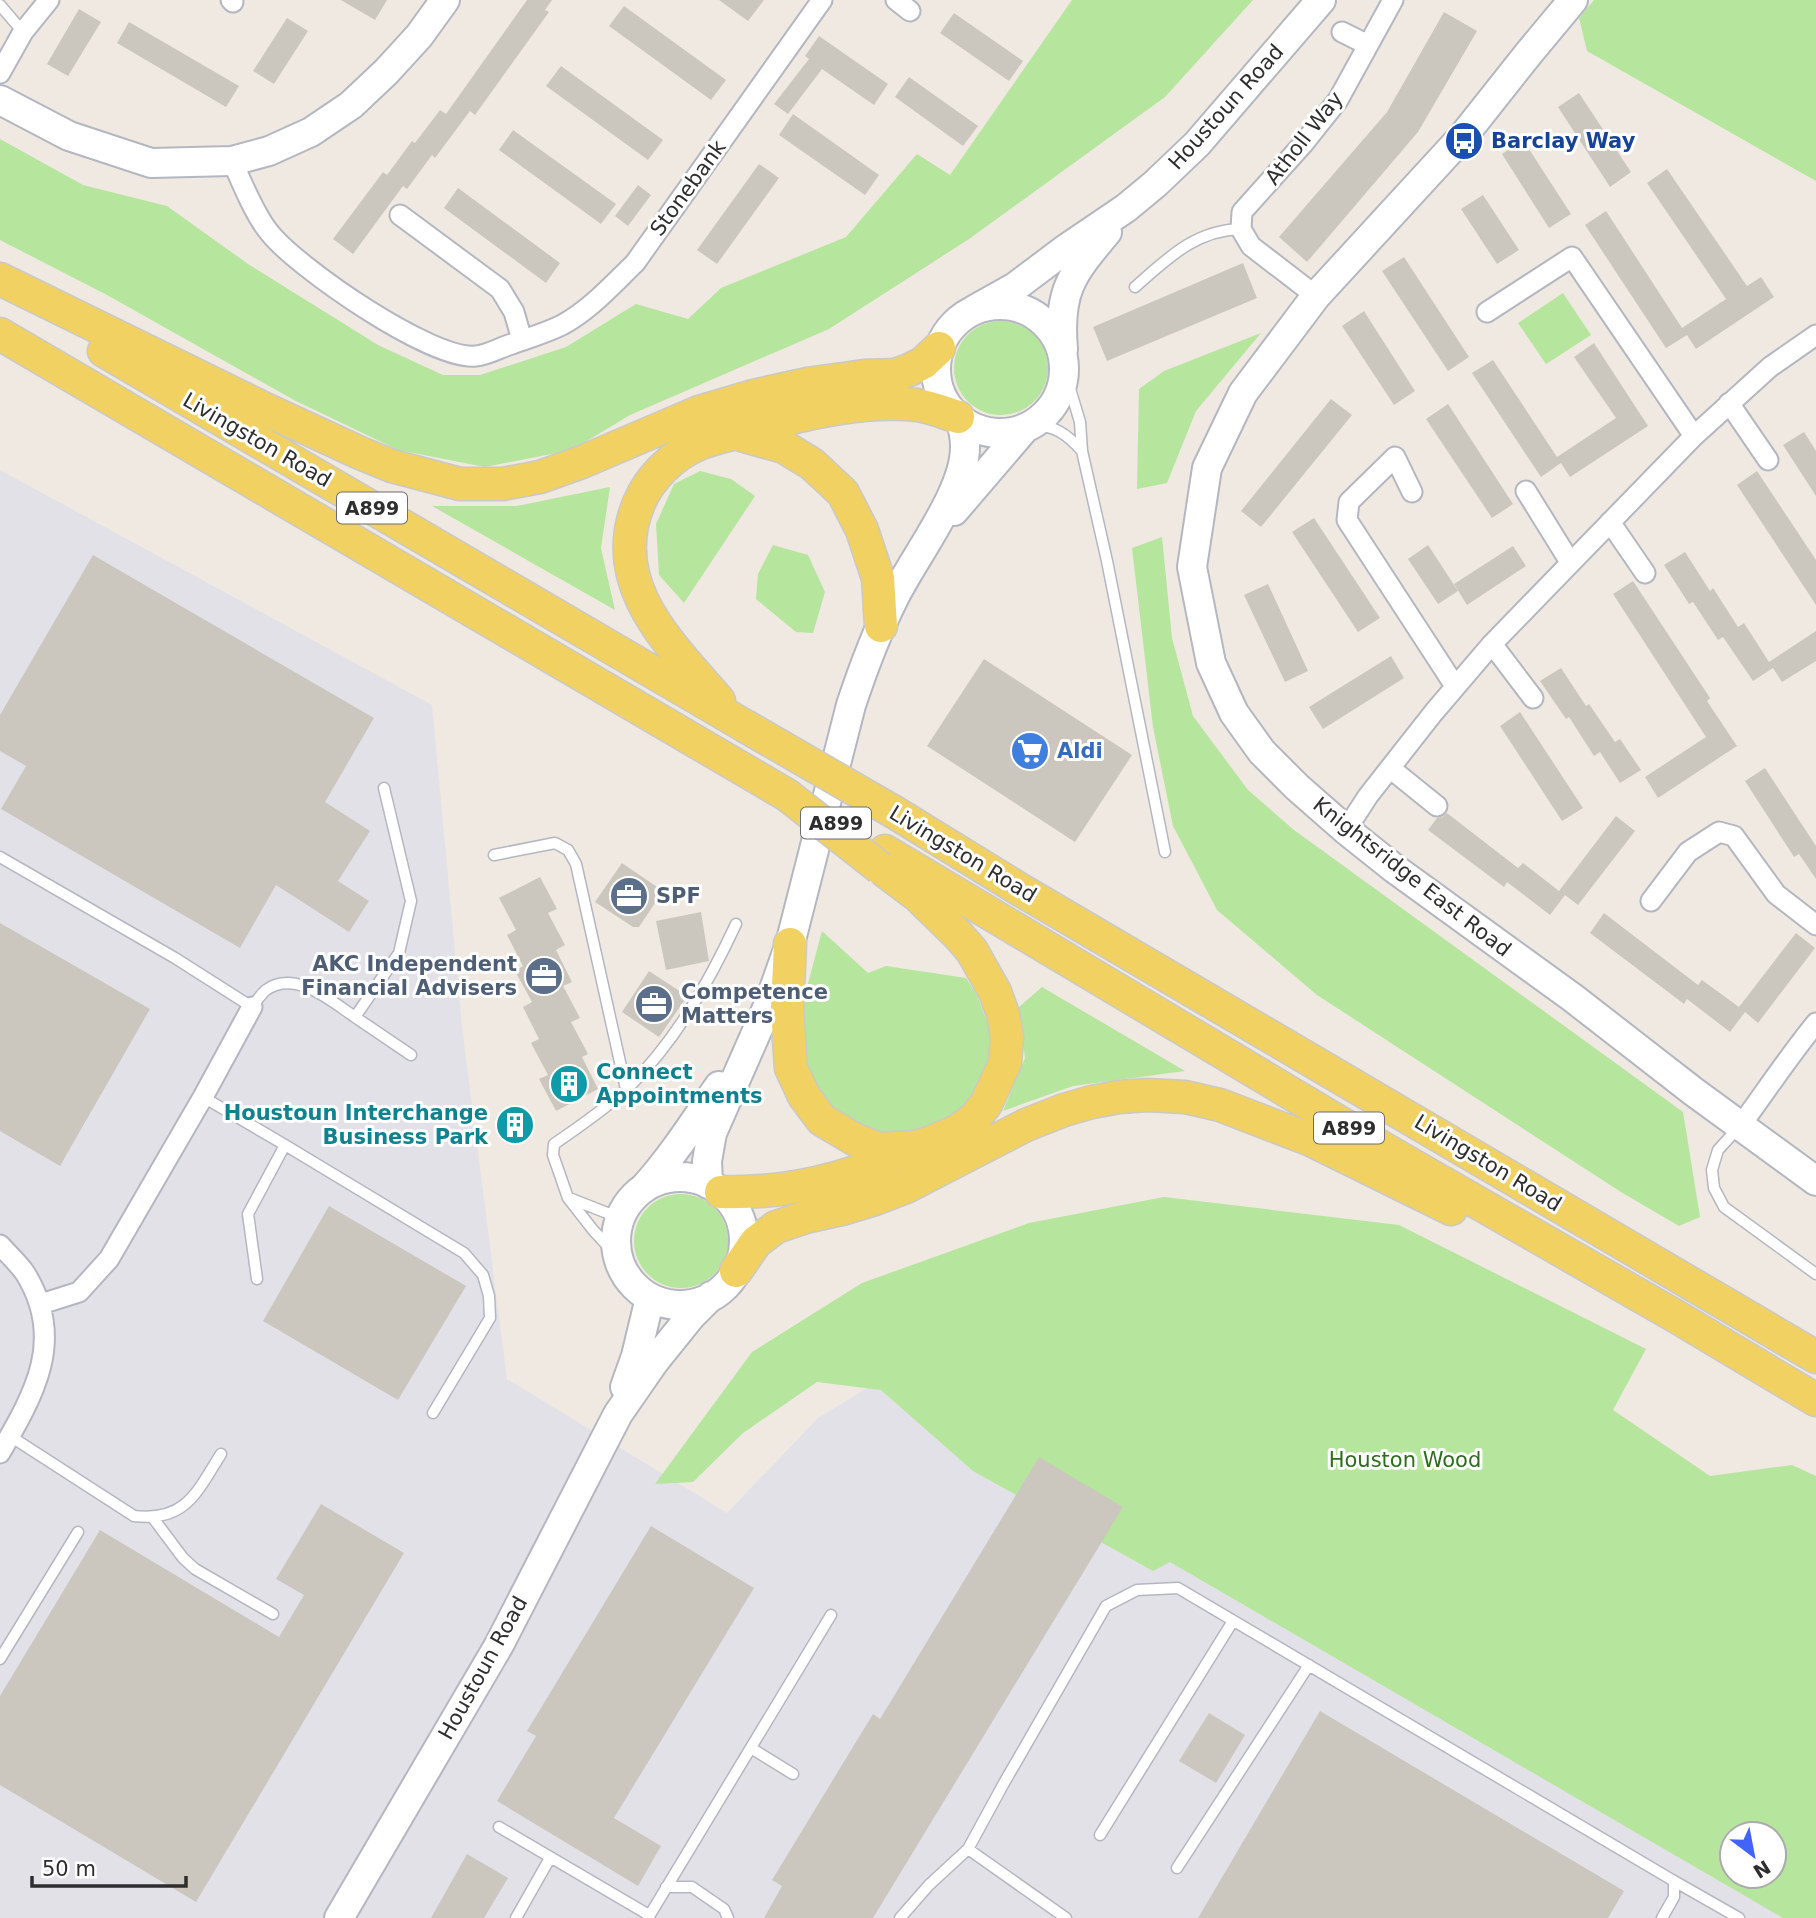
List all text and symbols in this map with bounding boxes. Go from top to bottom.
street label: Houstoun Road [1164,40,1288,174]
street label: Atholl Way [1260,87,1348,189]
bus stop icon: Barclay Way [1443,120,1485,162]
place label: Barclay Way [1491,129,1636,153]
street label: Stonebank [645,135,731,240]
street label: Livingston Road [179,388,335,492]
road number: A899 [337,492,407,524]
supermarket icon: Aldi [1009,730,1051,772]
place label: Aldi [1057,739,1103,763]
street label: Knightsridge East Road [1308,792,1516,962]
street label: Livingston Road [885,801,1041,907]
road number: A899 [801,808,871,838]
office icon: SPF [608,875,650,917]
place label: SPF [656,884,701,908]
place label: AKC Independent Financial Advisers [301,952,517,1000]
office icon: AKC Independent Financial Advisers [523,955,565,997]
place label: Competence Matters [681,980,828,1028]
office icon: Competence Matters [633,983,675,1025]
place label: Connect Appointments [596,1060,763,1108]
building icon: Connect Appointments [548,1063,590,1105]
place label: Houstoun Interchange Business Park [224,1101,489,1149]
building icon: Houstoun Interchange Business Park [494,1104,536,1146]
street label: Livingston Road [1410,1110,1566,1216]
road number: A899 [1314,1112,1384,1144]
park label: Houston Wood [1329,1448,1481,1472]
street label: Houstoun Road [434,1592,532,1744]
north arrow [1718,1820,1788,1890]
scale bar [32,1844,186,1888]
text: N [1749,1856,1775,1883]
text: 50 m [42,1857,96,1881]

